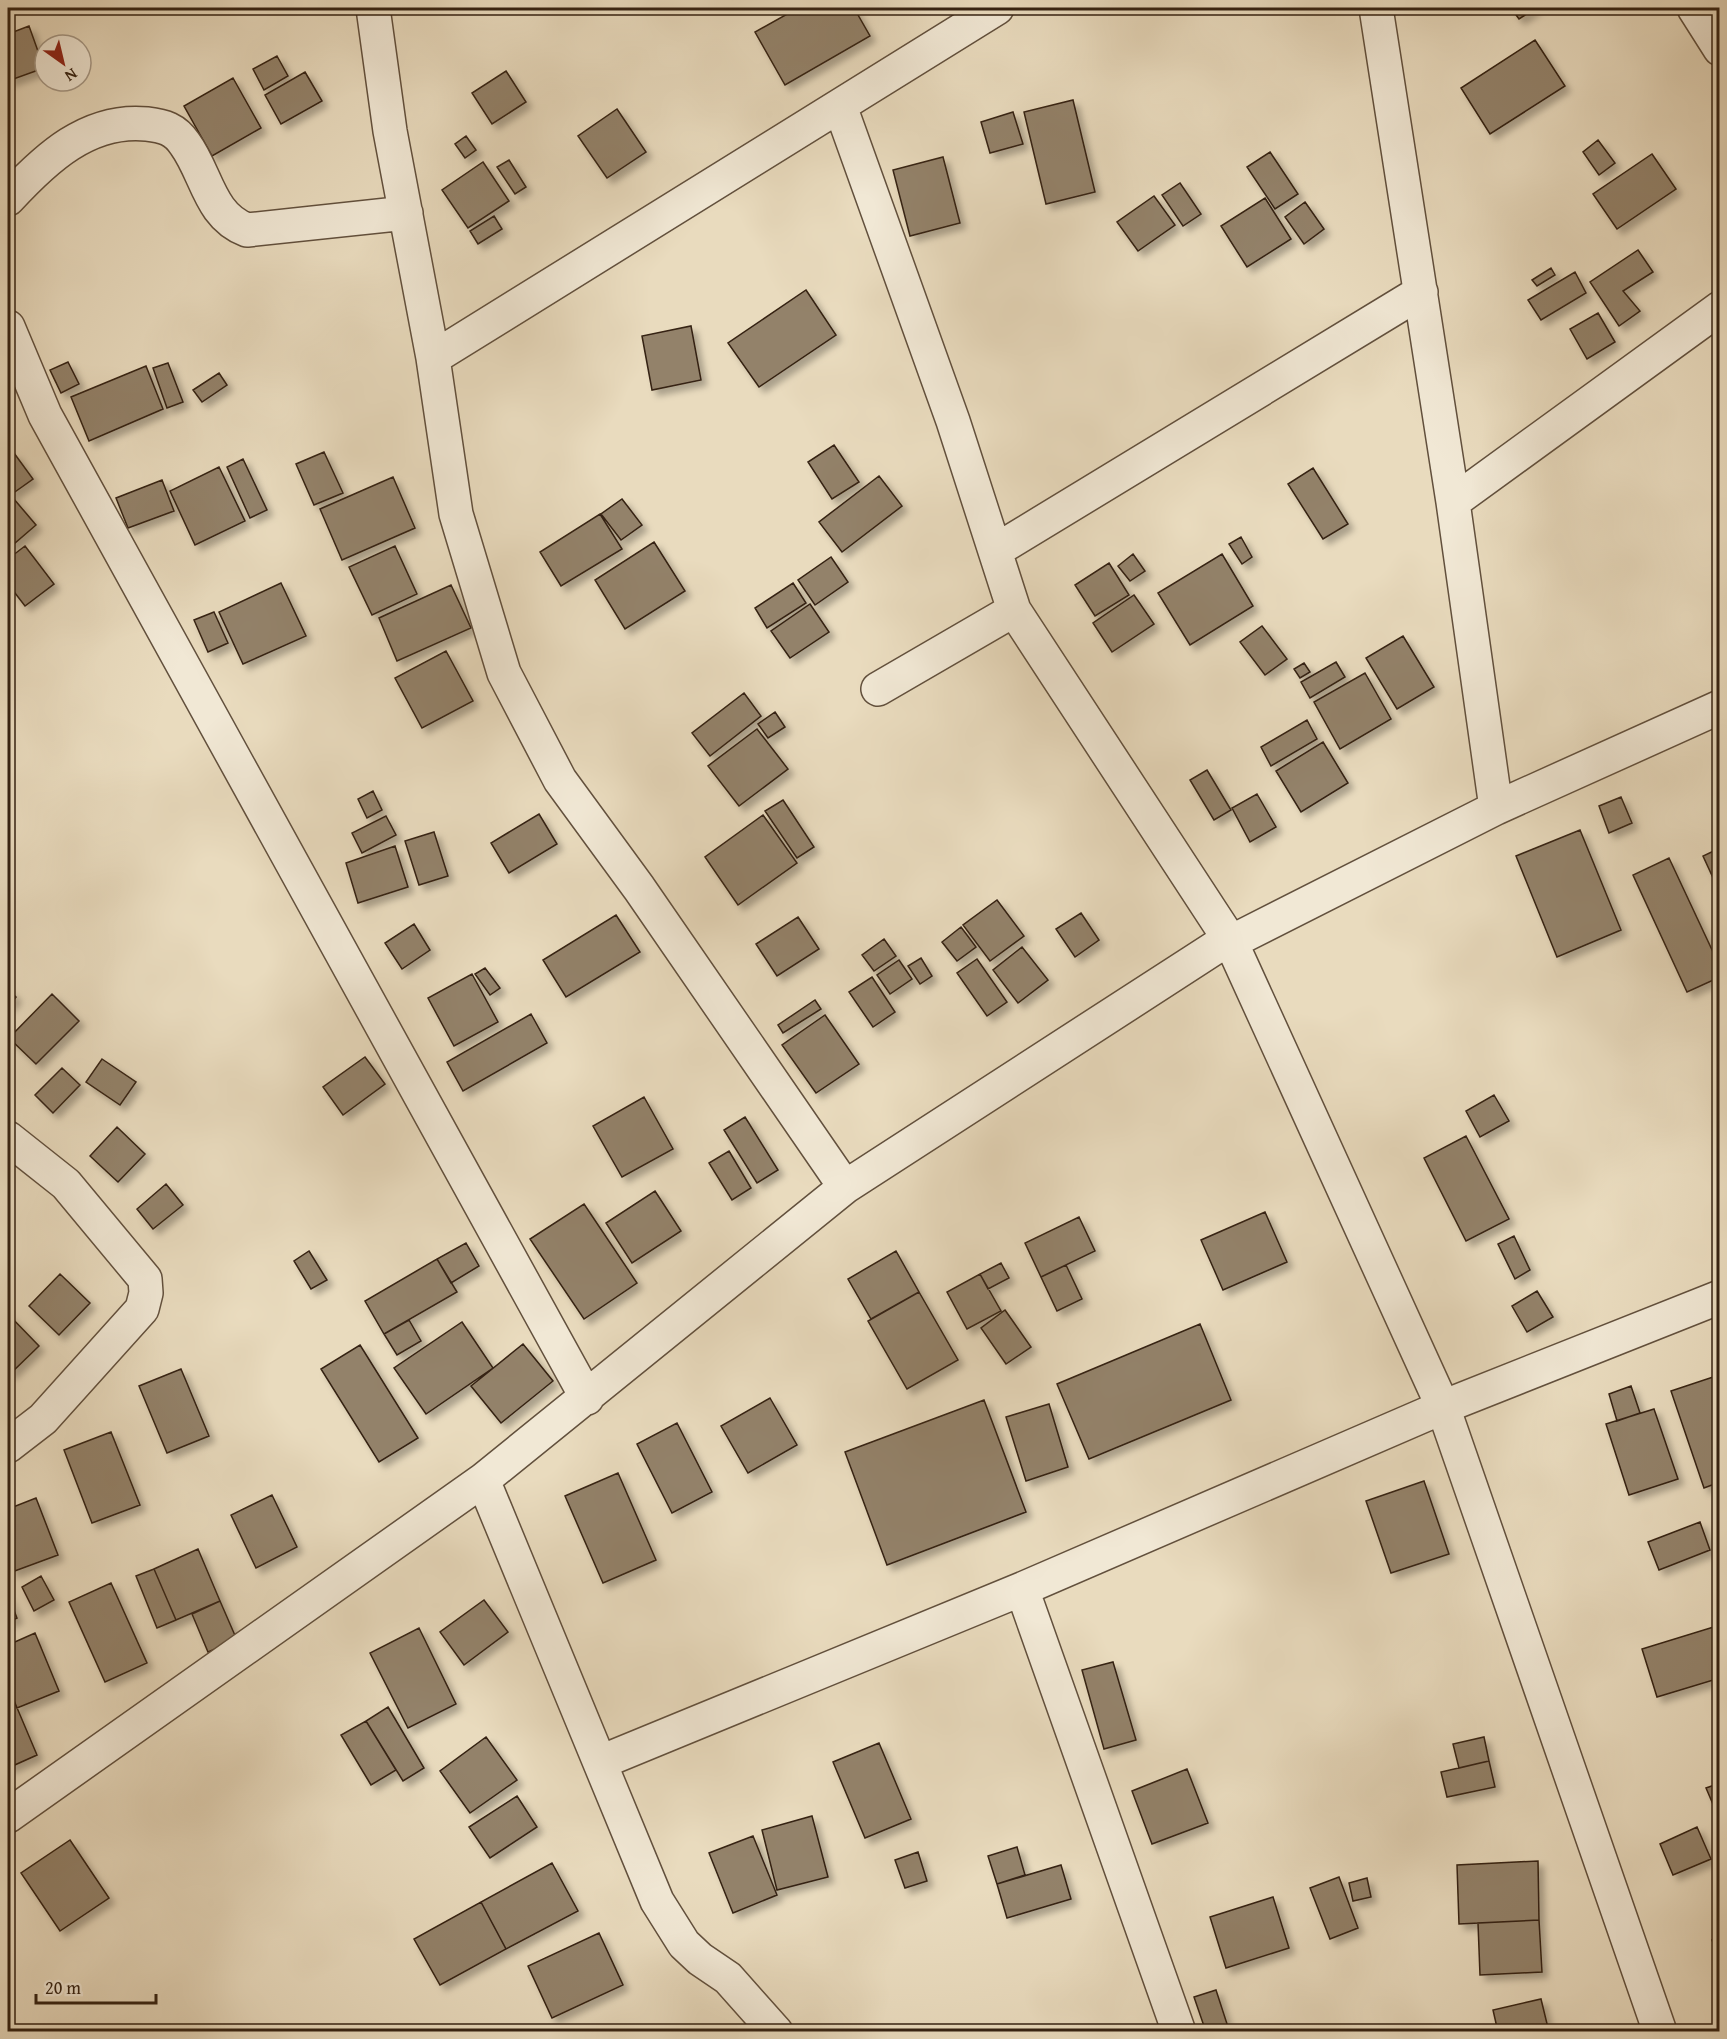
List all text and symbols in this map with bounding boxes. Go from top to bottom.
north arrow [33,33,93,93]
text: N [60,62,83,89]
scale bar [36,1967,156,2005]
text: 20 m [45,1974,81,2001]

